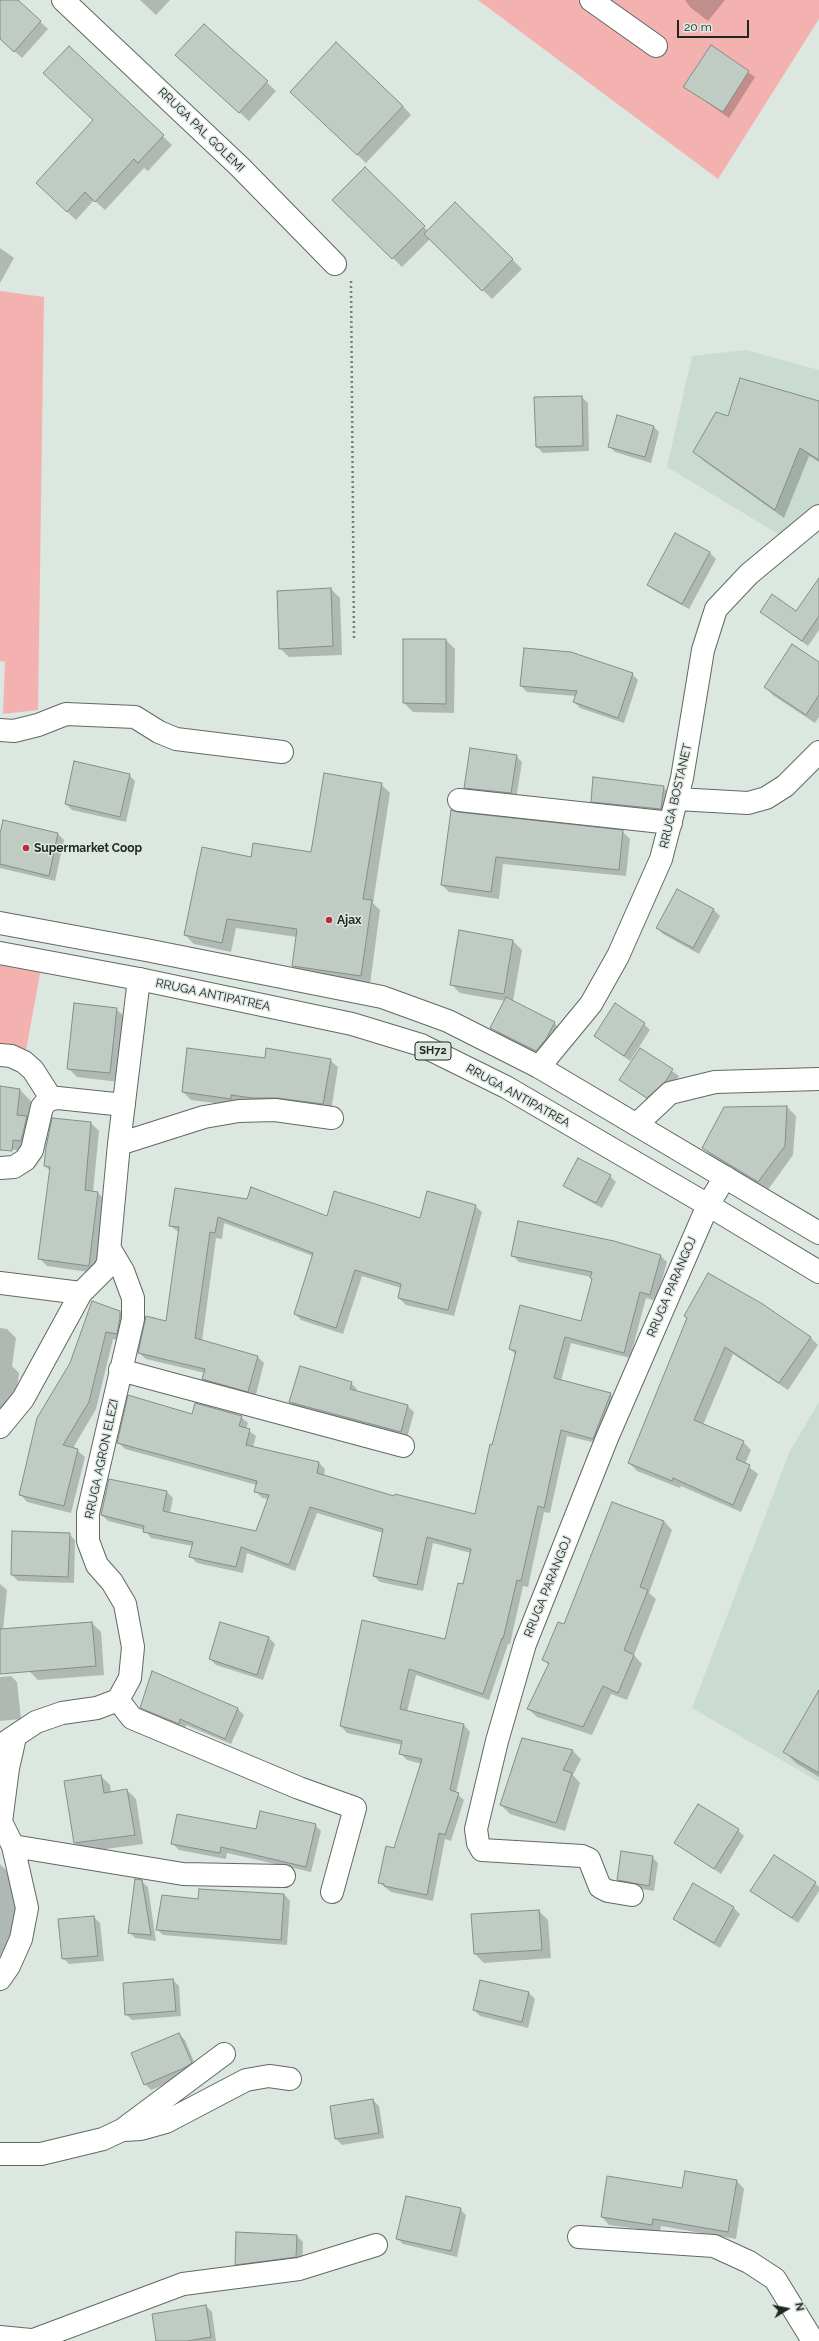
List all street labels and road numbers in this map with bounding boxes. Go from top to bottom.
street label: RRUGA PAL GOLEMI [155,85,247,175]
street label: RRUGA BOSTANET [657,742,695,850]
street label: RRUGA ANTIPATREA [154,976,272,1014]
road number: SH72 [415,1042,451,1060]
street label: RRUGA ANTIPATREA [463,1061,573,1131]
street label: RRUGA PARANGOJ [644,1235,700,1339]
street label: RRUGA AGRON ELEZI [82,1398,122,1520]
street label: RRUGA PARANGOJ [521,1534,575,1640]

